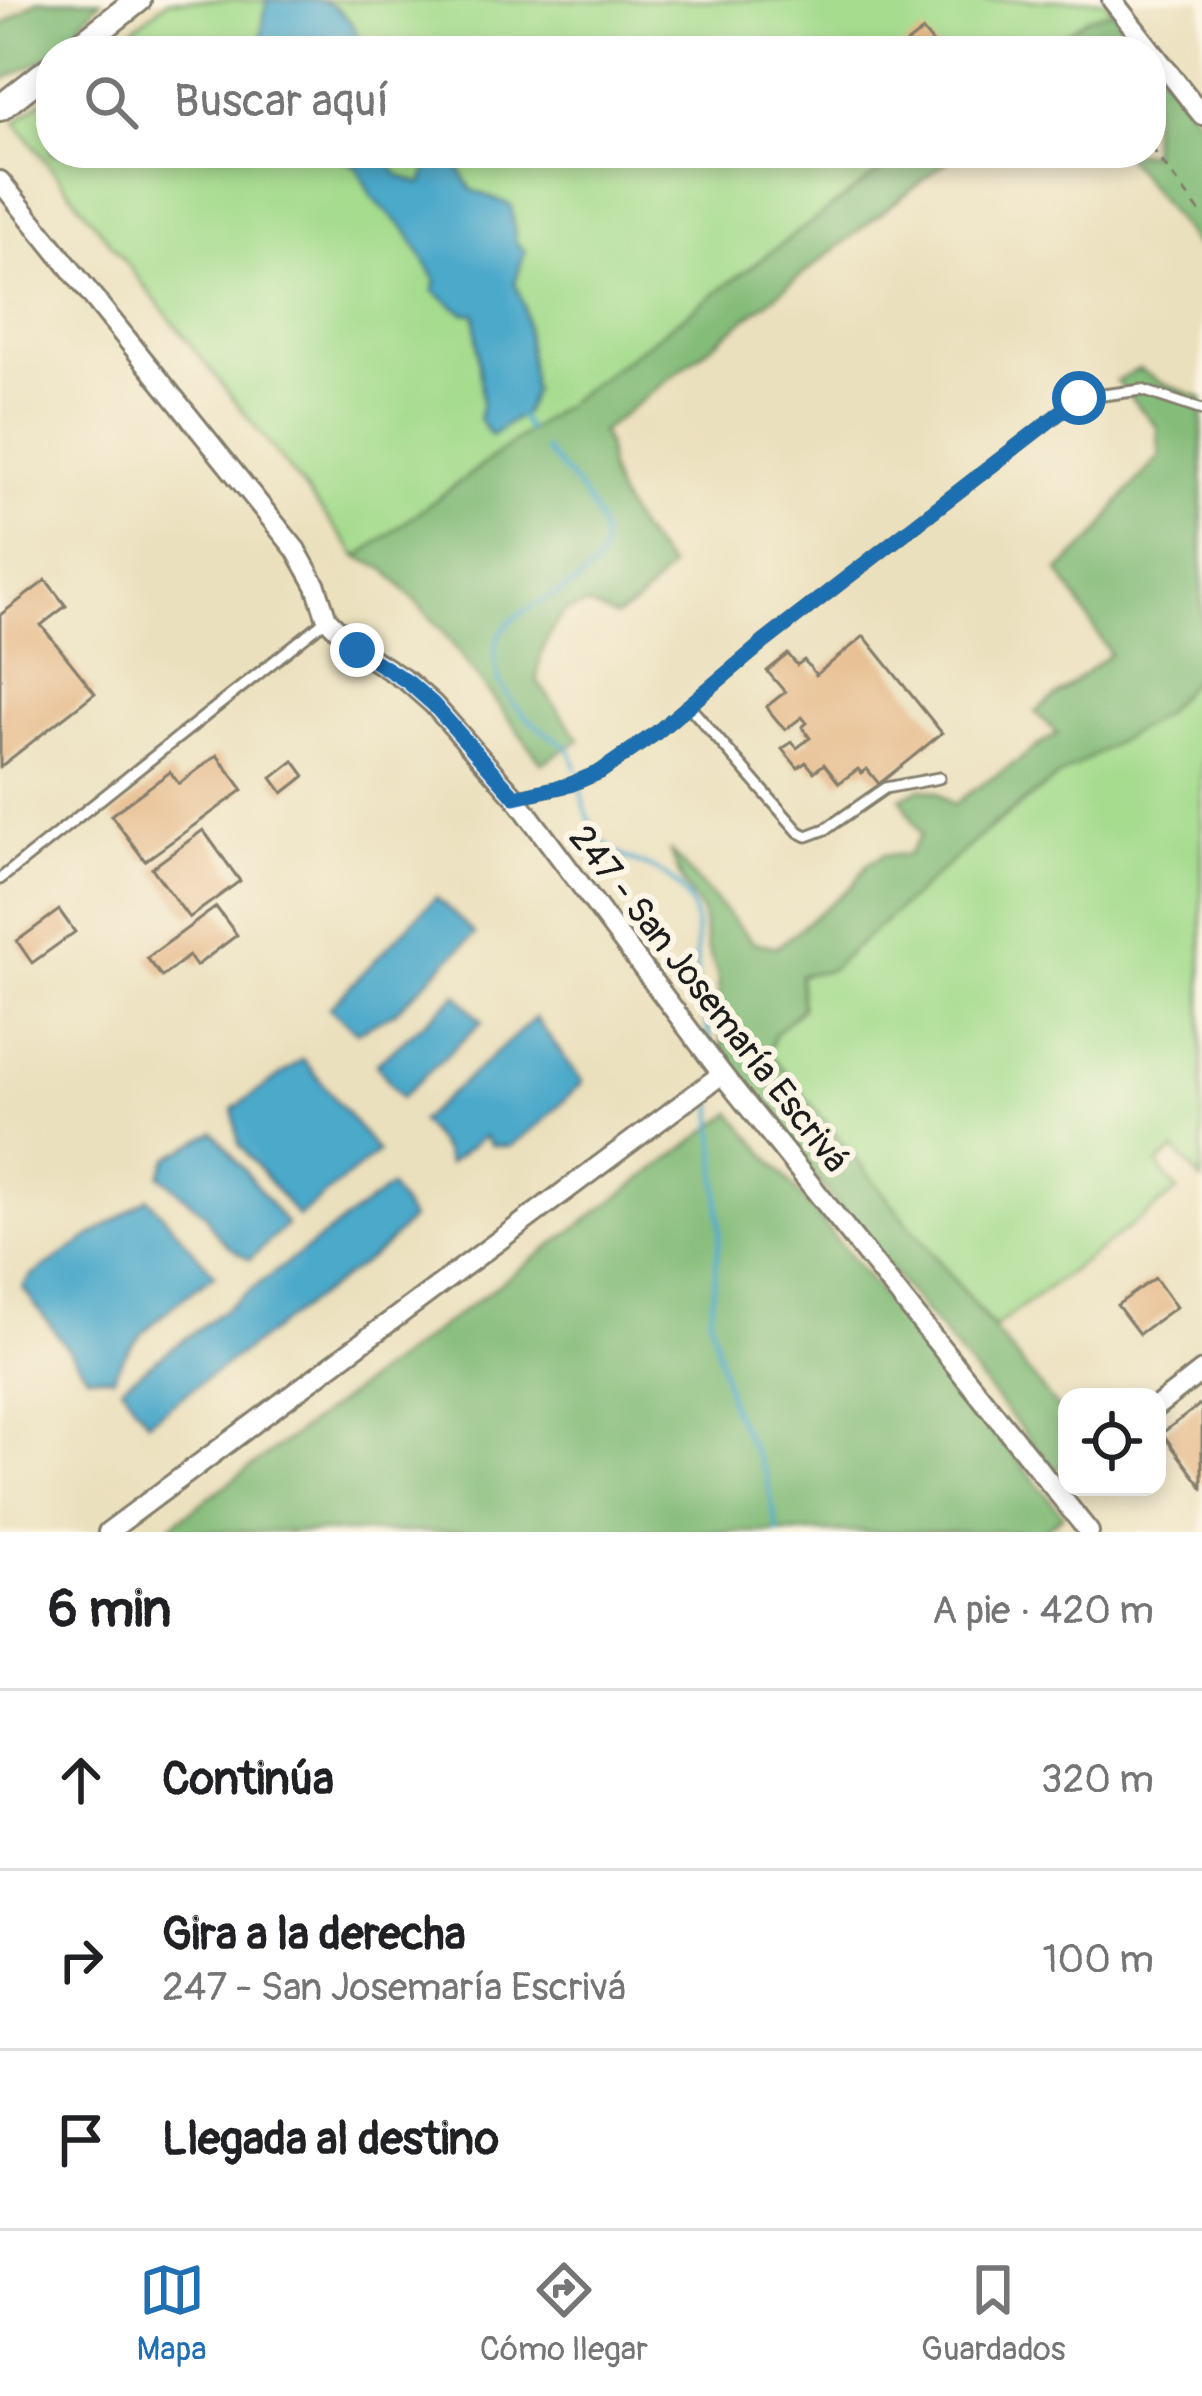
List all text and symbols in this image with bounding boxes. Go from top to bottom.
search box [36,36,1166,168]
icon: search [78,69,144,135]
text: Buscar aquí [174,74,389,130]
route start [1052,371,1106,425]
route end [330,623,384,677]
street label: 247 - San Josemaría Escrivá [559,816,858,1182]
map controls [1058,1388,1166,1496]
button: locate [1058,1388,1166,1496]
text: 6 min [48,1578,171,1642]
text: A pie · 420 m [932,1586,1154,1635]
icon: ahead [48,1747,114,1813]
text: Continúa [162,1752,334,1808]
text: 320 m [1041,1755,1154,1804]
text: Gira a la derecha [162,1907,466,1963]
icon: right [48,1927,114,1993]
text: 100 m [1042,1935,1154,1984]
text: 247 - San Josemaría Escrivá [162,1963,626,2012]
icon: arrive [48,2107,114,2173]
text: Llegada al destino [162,2112,499,2168]
tab: Mapa [137,2257,207,2370]
tab: Cómo llegar [480,2257,648,2370]
tab: Guardados [921,2257,1065,2370]

